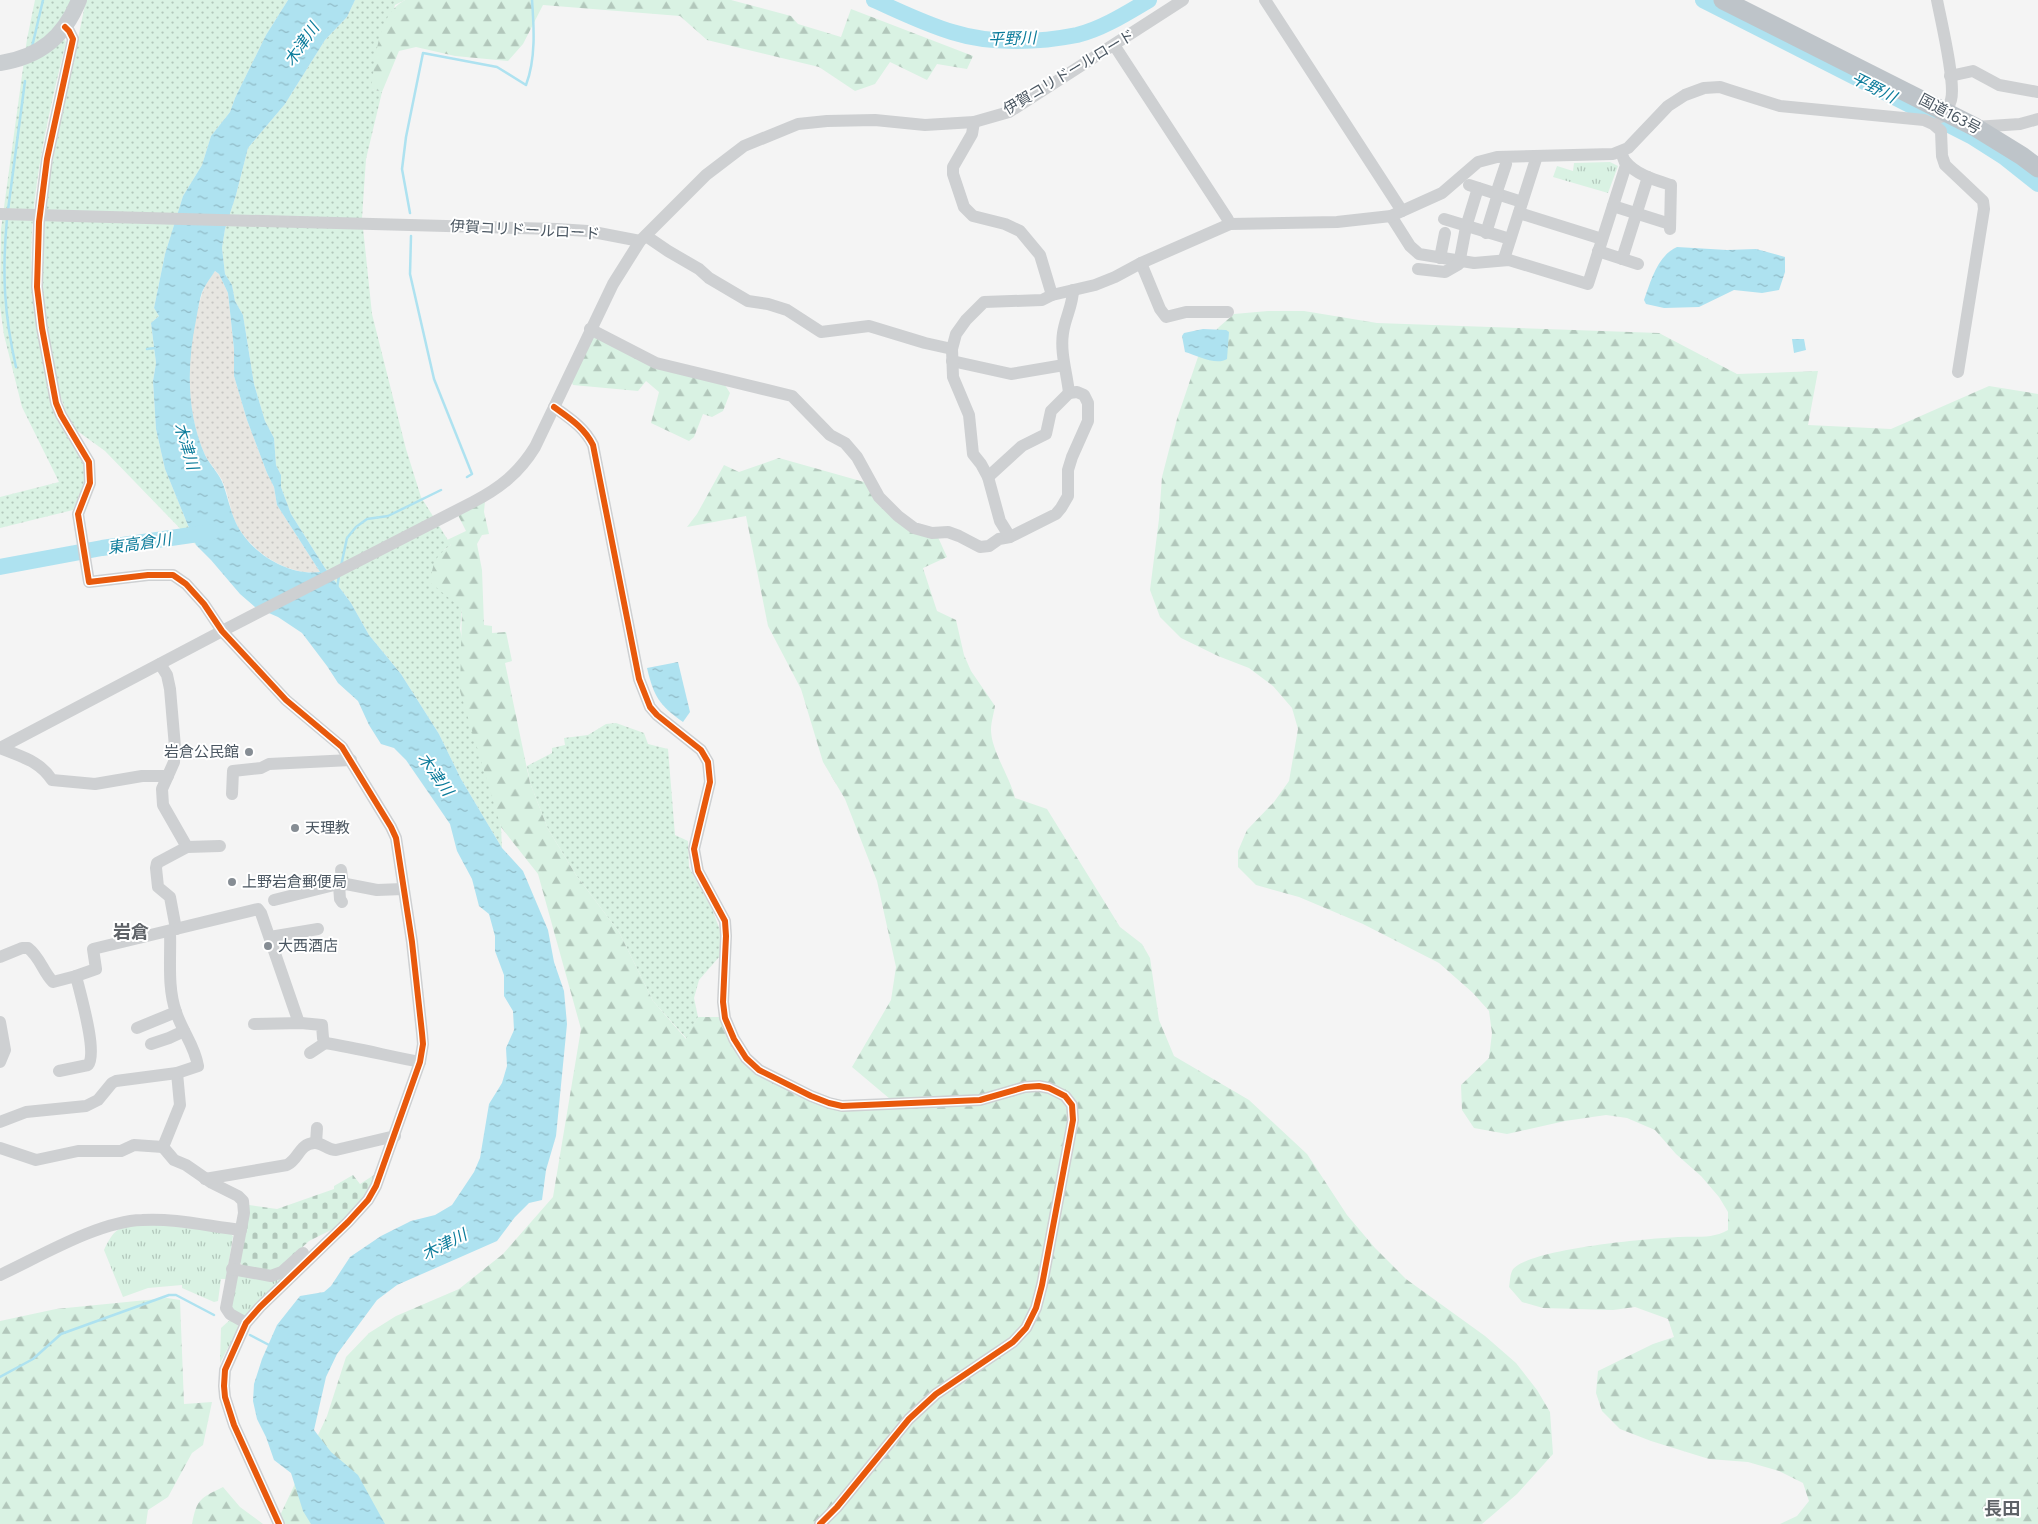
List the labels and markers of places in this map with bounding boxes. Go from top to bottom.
place label: 岩倉公民館 [164,743,239,761]
marker: 岩倉公民館 [243,746,255,758]
place label: 天理教 [305,819,350,837]
marker: 天理教 [289,822,301,834]
place label: 上野岩倉郵便局 [242,873,347,891]
marker: 上野岩倉郵便局 [226,876,238,888]
place label: 大西酒店 [278,937,338,955]
marker: 大西酒店 [262,940,274,952]

